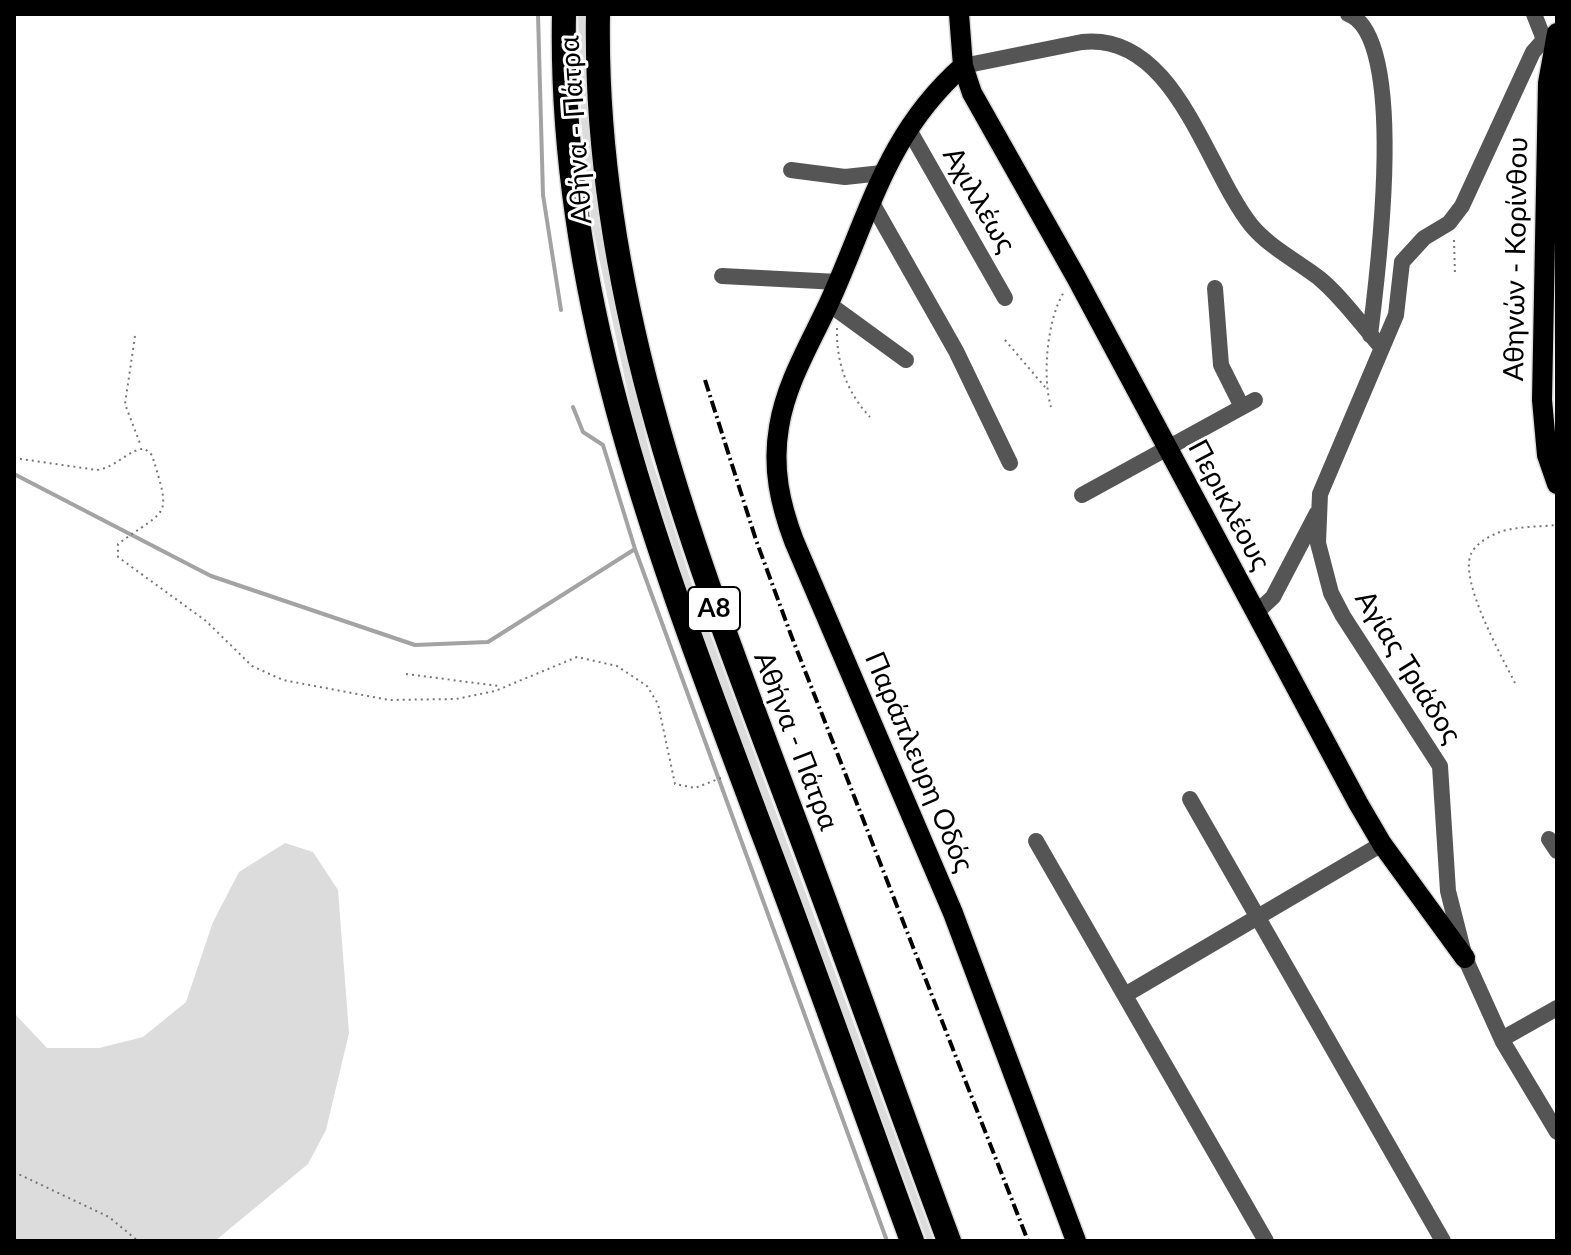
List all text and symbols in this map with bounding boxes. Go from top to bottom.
street label: Αθήνα - Πάτρα [553,35,599,225]
street label: Αθηνών - Κορίνθου [1497,137,1535,381]
street label: Αχιλλέως [935,141,1023,259]
street label: Περικλέους [1181,434,1277,576]
street label: Αγίας Τριάδος [1348,584,1468,750]
road number: Α8 [688,587,740,631]
street label: Αθήνα - Πάτρα [747,647,845,835]
street label: Παράπλευρη Οδός [857,647,981,877]

